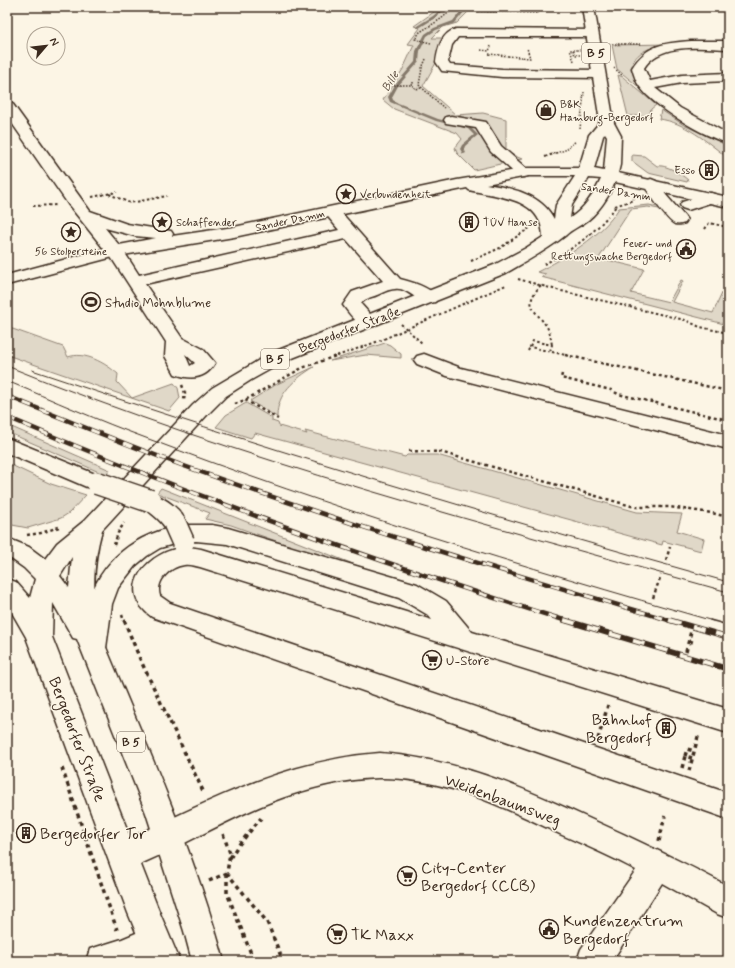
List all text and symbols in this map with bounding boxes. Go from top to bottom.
north arrow [26,26,66,66]
text: N [46,35,62,48]
road number: B 5 [582,43,610,63]
water label: Bille [378,68,404,95]
place label: B&K Hamburg-Bergedorf [560,98,654,127]
shop icon: B&K Hamburg-Bergedorf [535,99,557,121]
building icon: Esso [698,159,720,181]
place label: Esso [674,164,696,178]
street label: Sander Damm [580,180,652,204]
place icon: Verbundenheit [335,183,357,205]
place label: Verbundenheit [360,188,431,202]
street label: Sander Damm [254,207,326,235]
place icon: Schaffender [151,211,173,233]
building icon: TÜV Hanse [458,211,480,233]
place label: Schaffender [176,216,237,230]
place label: TÜV Hanse [483,216,538,230]
place icon: 56 Stolpersteine [60,221,82,243]
place label: Feuer- und Rettungswache Bergedorf [551,237,672,266]
public building icon: Feuer- und Rettungswache Bergedorf [675,238,697,260]
place label: 56 Stolpersteine [35,245,108,259]
sports icon: Studio Mohnblume [80,291,102,313]
place label: Studio Mohnblume [105,295,211,312]
street label: Bergedorfer Straße [296,303,403,358]
road number: B 5 [261,349,289,369]
supermarket icon: U-Store [421,649,443,671]
place label: U-Store [446,653,490,670]
street label: Bergedorfer Straße [42,674,110,805]
place label: Bahnhof Bergedorf [586,710,652,750]
building icon: Bahnhof Bergedorf [655,717,677,739]
road number: B 5 [117,732,145,752]
street label: Weidenbaumsweg [441,770,564,831]
building icon: Bergedorfer Tor [15,822,37,844]
place label: Bergedorfer Tor [40,824,147,846]
place label: City-Center Bergedorf (CCB) [421,858,536,898]
supermarket icon: City-Center Bergedorf (CCB) [396,865,418,887]
place label: Kundenzentrum Bergedorf [563,911,683,951]
public building icon: Kundenzentrum Bergedorf [538,918,560,940]
supermarket icon: TK Maxx [326,923,348,945]
place label: TK Maxx [351,925,414,946]

